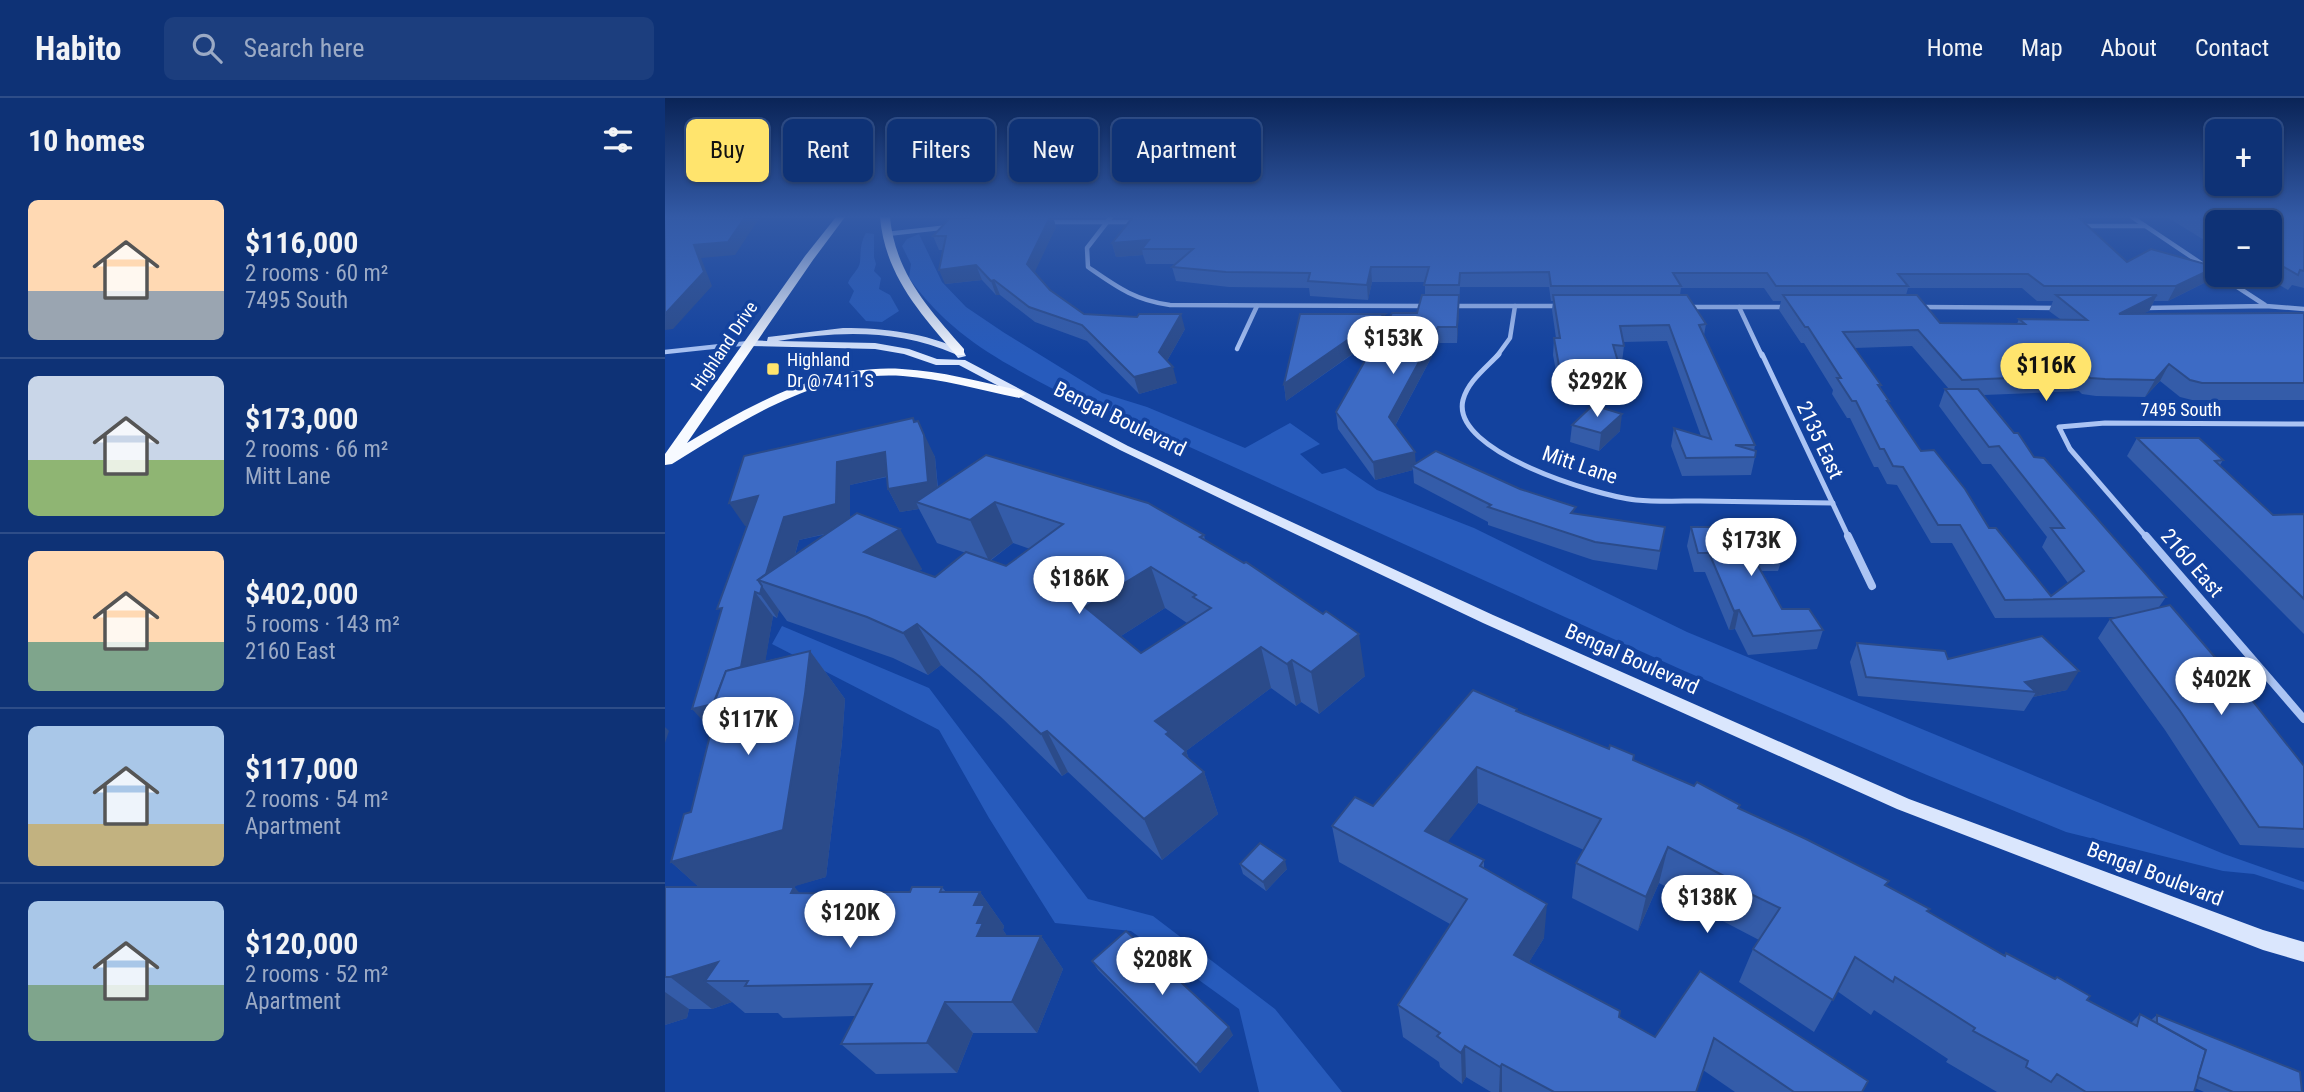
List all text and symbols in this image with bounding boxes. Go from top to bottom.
search box [164,17,654,80]
text: Habito [35,29,122,68]
icon: search [188,29,226,67]
text: Search here [244,33,364,63]
text: Home [1927,34,1983,62]
text: Map [2021,34,2063,62]
text: About [2101,34,2157,62]
text: Contact [2195,34,2269,62]
chip: Buy [686,119,769,182]
chip: Rent [783,119,873,182]
chip: Filters [887,119,995,182]
chip: New [1009,119,1098,182]
chip: Apartment [1112,119,1261,182]
map controls [2205,119,2282,287]
button: + [2205,119,2282,196]
icon: filters [599,121,637,159]
text: 10 homes [28,123,145,158]
button: − [2205,210,2282,287]
text: $116,000 [245,225,358,260]
icon: home [84,228,168,312]
text: 2 rooms · 60 m² [245,260,388,287]
text: 7495 South [245,287,348,314]
street label: Highland Drive [686,297,762,395]
pin: $153K [1344,316,1442,376]
text: $153K [1363,325,1423,352]
pin: $116K [1997,344,2095,403]
place label: Highland Dr @ 7411 S [787,349,874,391]
text: $116K [2016,352,2076,379]
pin: $292K [1548,360,1646,419]
marker: Highland Dr @ 7411 S [765,361,781,377]
text: $292K [1567,368,1627,395]
street label: Bengal Boulevard [1050,377,1190,461]
street label: 2135 East [1792,398,1848,482]
street label: 7495 South [2141,399,2221,420]
text: $173,000 [245,401,358,436]
icon: home [84,404,168,488]
text: 2 rooms · 66 m² [245,436,388,463]
street label: Mitt Lane [1539,441,1621,489]
text: Mitt Lane [245,463,330,490]
pin: $173K [1702,518,1800,578]
street label: 2160 East [2156,524,2228,602]
text: $173K [1721,527,1781,554]
pin: $186K [1030,556,1128,616]
text: $186K [1049,565,1109,592]
text: $402,000 [245,576,358,611]
icon: home [84,579,168,663]
text: 5 rooms · 143 m² [245,611,400,638]
street label: Bengal Boulevard [1561,619,1703,699]
text: 2160 East [245,638,335,665]
pin: $402K [2172,658,2270,717]
text: $402K [2191,666,2251,693]
pin: $117K [699,698,797,757]
text: $117K [718,706,778,733]
text: $117,000 [245,751,358,786]
icon: home [84,754,168,838]
text: 2 rooms · 54 m² [245,786,388,813]
text: Apartment [245,813,341,840]
street label: Bengal Boulevard [2084,837,2226,911]
pin: $138K [1658,876,1756,935]
text: $138K [1677,884,1737,911]
pin: $120K [801,890,899,950]
text: $120K [820,899,880,926]
text: $120,000 [245,926,358,961]
icon: home [84,929,168,1013]
pin: $208K [1113,937,1211,997]
text: $208K [1132,946,1192,973]
text: 2 rooms · 52 m² [245,961,388,988]
text: Apartment [245,988,341,1015]

